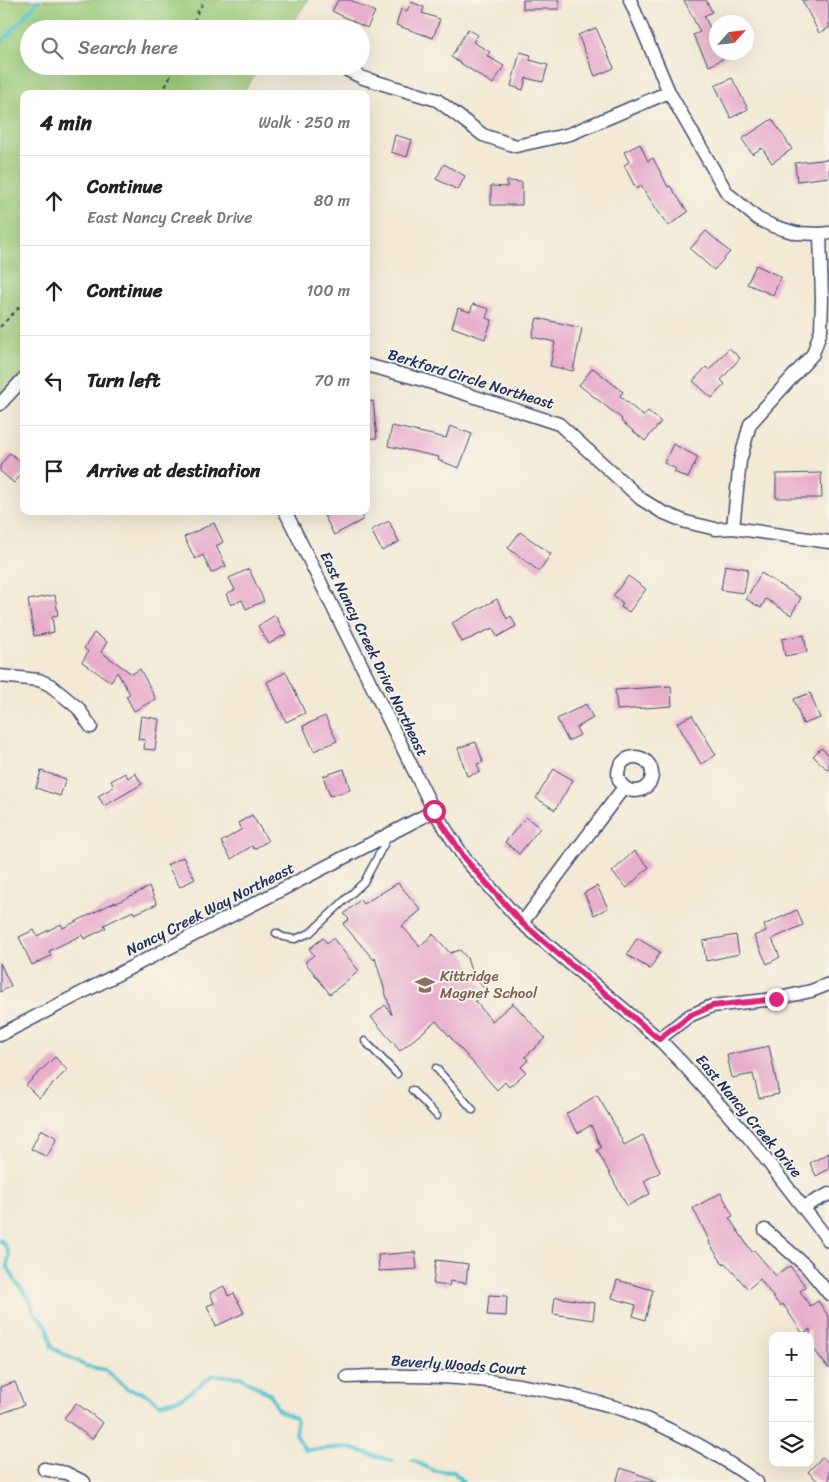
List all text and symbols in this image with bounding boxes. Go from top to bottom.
north arrow [709,15,754,60]
search box [20,20,370,75]
text: Search here [78,31,178,64]
icon: search [38,34,66,62]
text: 4 min [40,104,92,142]
text: Walk · 250 m [258,108,350,137]
text: Continue [87,170,163,203]
text: 80 m [314,186,350,215]
icon: ahead [40,187,68,215]
text: East Nancy Creek Drive [87,203,253,232]
text: Continue [87,274,163,307]
text: 100 m [306,276,350,305]
icon: ahead [40,277,68,305]
street label: Berkford Circle Northeast [385,341,558,417]
text: Turn left [87,364,160,397]
text: 70 m [314,366,350,395]
icon: left [40,367,68,395]
text: Arrive at destination [87,454,260,487]
icon: arrive [40,457,68,485]
street label: East Nancy Creek Drive Northeast [313,547,435,762]
route start [423,800,446,823]
street label: Nancy Creek Way Northeast [121,855,299,963]
place label: Kittridge Magnet School [440,963,538,1006]
school or university icon: Kittridge Magnet School [414,974,436,996]
route end [765,988,788,1011]
street label: East Nancy Creek Drive [689,1048,809,1184]
map controls [769,1332,814,1467]
button: + [769,1332,814,1377]
street label: Beverly Woods Court [390,1347,528,1383]
button: − [769,1377,814,1422]
button: layers [769,1422,814,1467]

